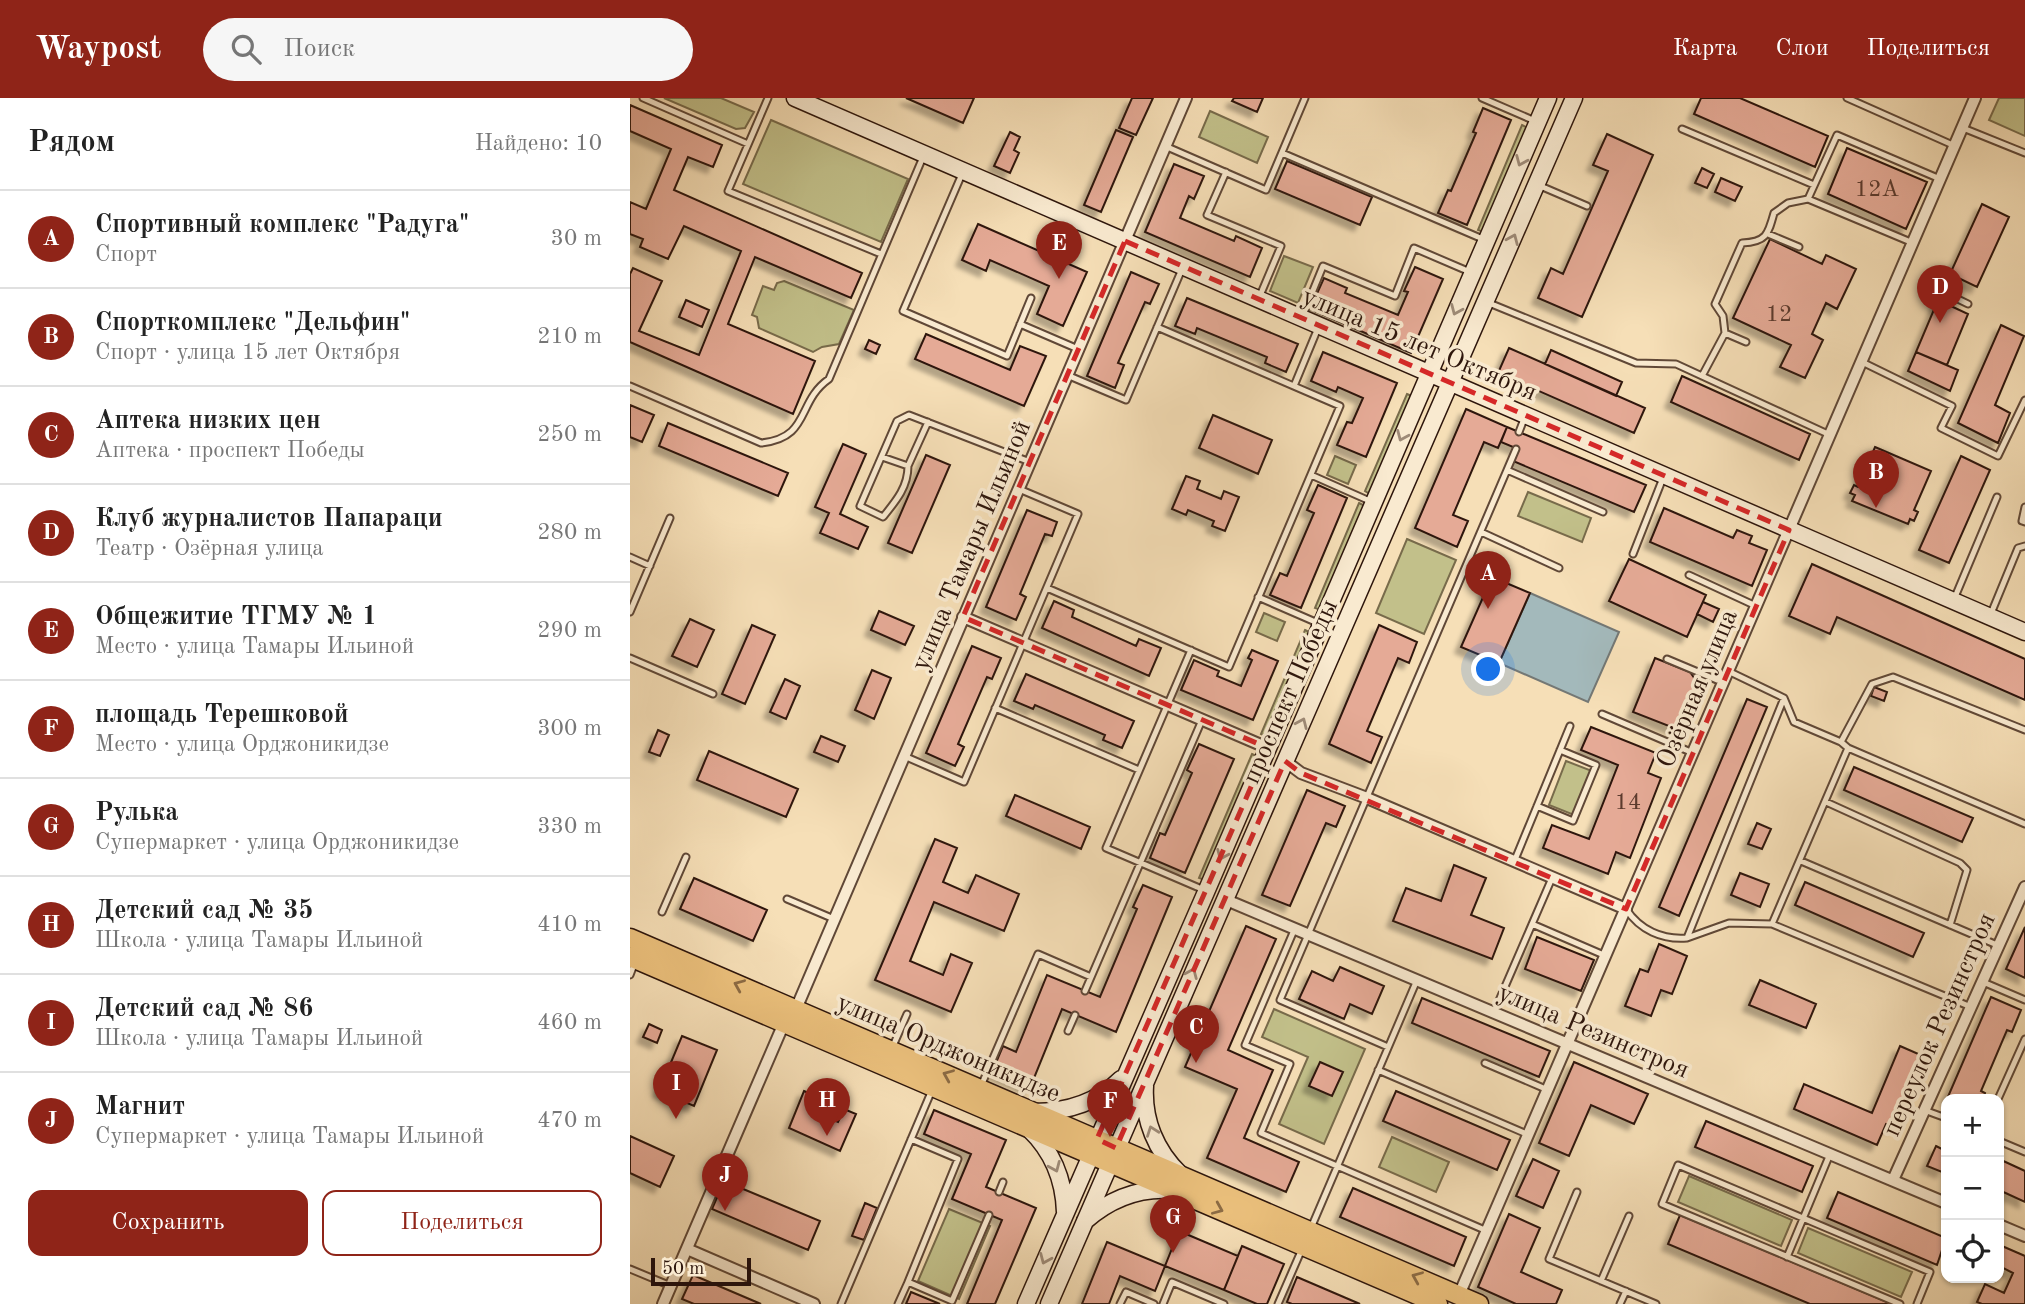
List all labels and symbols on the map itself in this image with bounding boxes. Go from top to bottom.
one-way arrow [1515,153,1529,166]
house number: 12А [1855,178,1900,201]
pin: E [1036,221,1082,279]
one-way arrow [1505,234,1519,246]
pin: D [1917,265,1963,323]
street label: улица 15 лет Октября [1298,283,1541,406]
one-way arrow [1450,303,1464,315]
house number: 12 [1766,303,1792,326]
street label: улица Тамары Ильиной [907,417,1036,674]
one-way arrow [1396,429,1410,441]
pin: B [1853,450,1899,508]
pin: A [1465,551,1511,609]
street label: проспект Победы [1238,596,1343,788]
street label: Озёрная улица [1653,606,1743,772]
your location [1471,652,1505,686]
one-way arrow [1294,718,1308,730]
house number: 14 [1615,791,1641,814]
one-way arrow [1216,848,1230,860]
street label: переулок Резинстроя [1879,909,2001,1140]
one-way arrow [1184,968,1198,980]
one-way arrow [734,979,747,993]
street label: улица Резинстроя [1494,980,1693,1084]
street label: улица Орджоникидзе [833,990,1064,1108]
pin: C [1173,1005,1219,1063]
pin: I [653,1061,699,1119]
one-way arrow [943,1069,956,1083]
pin: H [804,1078,850,1136]
pin: F [1087,1079,1133,1137]
one-way arrow [1146,1126,1160,1138]
pin: J [702,1153,748,1211]
one-way arrow [1047,1160,1061,1172]
pin: G [1150,1195,1196,1253]
one-way arrow [1211,1200,1223,1214]
one-way arrow [1039,1252,1053,1264]
scale bar [651,1255,751,1287]
one-way arrow [1411,1271,1424,1285]

